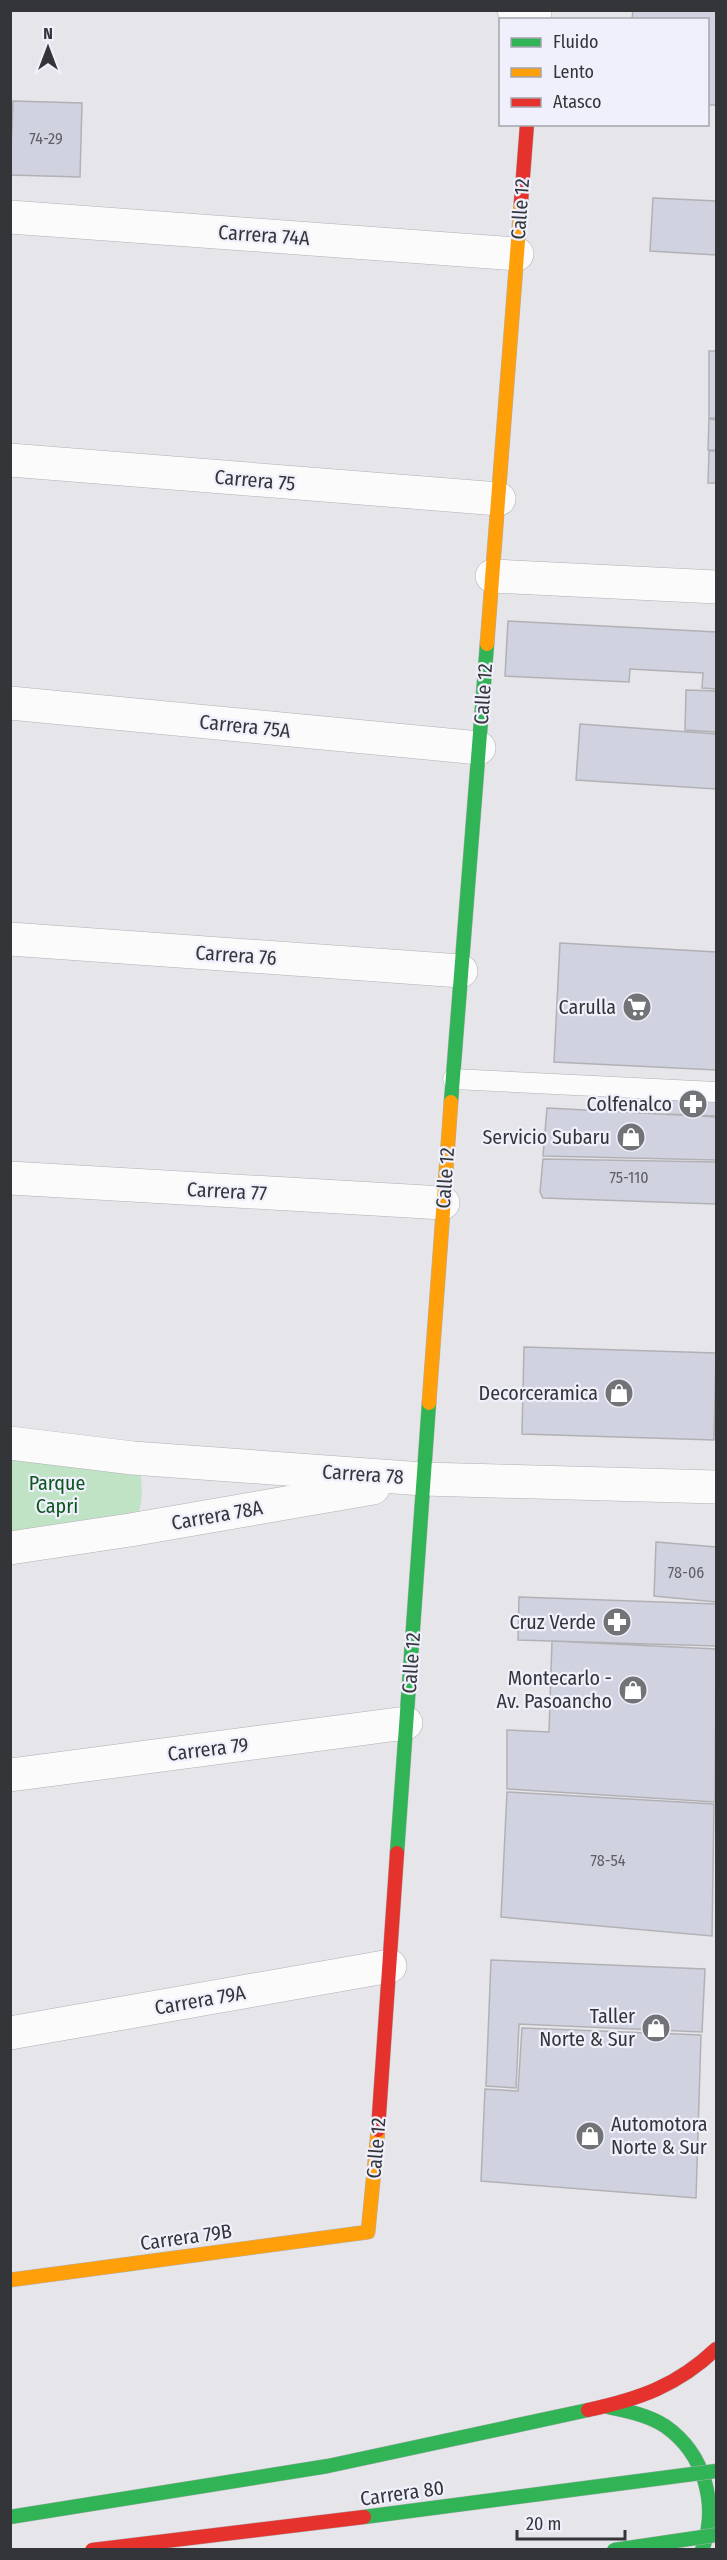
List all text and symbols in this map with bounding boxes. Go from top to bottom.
north arrow [18,18,78,78]
legend [499,18,709,126]
text: N [43,24,53,43]
text: Fluido [553,31,599,53]
text: Lento [553,61,594,83]
text: Atasco [553,91,601,113]
house number: 74-29 [29,129,63,148]
street label: Calle 12 [506,177,534,240]
street label: Carrera 74A [218,220,311,250]
street label: Carrera 75 [214,465,296,495]
street label: Calle 12 [469,662,497,725]
street label: Carrera 75A [198,709,292,743]
street label: Carrera 76 [195,940,278,970]
supermarket icon: Carulla [621,991,653,1023]
place label: Carulla [559,995,616,1019]
pharmacy icon: Colfenalco [677,1088,709,1120]
place label: Colfenalco [587,1092,672,1116]
shop icon: Servicio Subaru [615,1121,647,1153]
place label: Servicio Subaru [482,1125,610,1149]
street label: Calle 12 [431,1146,459,1209]
house number: 75-110 [610,1168,648,1187]
street label: Carrera 77 [186,1177,268,1205]
shop icon: Decorceramica [603,1377,635,1409]
place label: Decorceramica [479,1381,598,1405]
street label: Carrera 78 [321,1459,405,1489]
park label: Parque Capri [29,1471,85,1518]
street label: Carrera 78A [170,1495,265,1535]
house number: 78-06 [668,1563,704,1582]
pharmacy icon: Cruz Verde [601,1606,633,1638]
place label: Cruz Verde [510,1610,596,1634]
street label: Calle 12 [397,1631,425,1694]
place label: Montecarlo - Av. Pasoancho [497,1666,612,1713]
shop icon: Montecarlo - Av. Pasoancho [617,1674,649,1706]
street label: Carrera 79 [166,1732,250,1766]
house number: 78-54 [590,1851,626,1870]
street label: Carrera 79A [153,1980,248,2020]
place label: Taller Norte & Sur [539,2004,635,2051]
shop icon: Taller Norte & Sur [640,2012,672,2044]
place label: Automotora Norte & Sur [611,2112,708,2159]
street label: Calle 12 [361,2116,391,2180]
shop icon: Automotora Norte & Sur [574,2120,606,2152]
street label: Carrera 79B [139,2219,233,2255]
street label: Carrera 80 [359,2475,445,2511]
scale bar [517,2503,625,2541]
text: 20 m [526,2513,561,2535]

